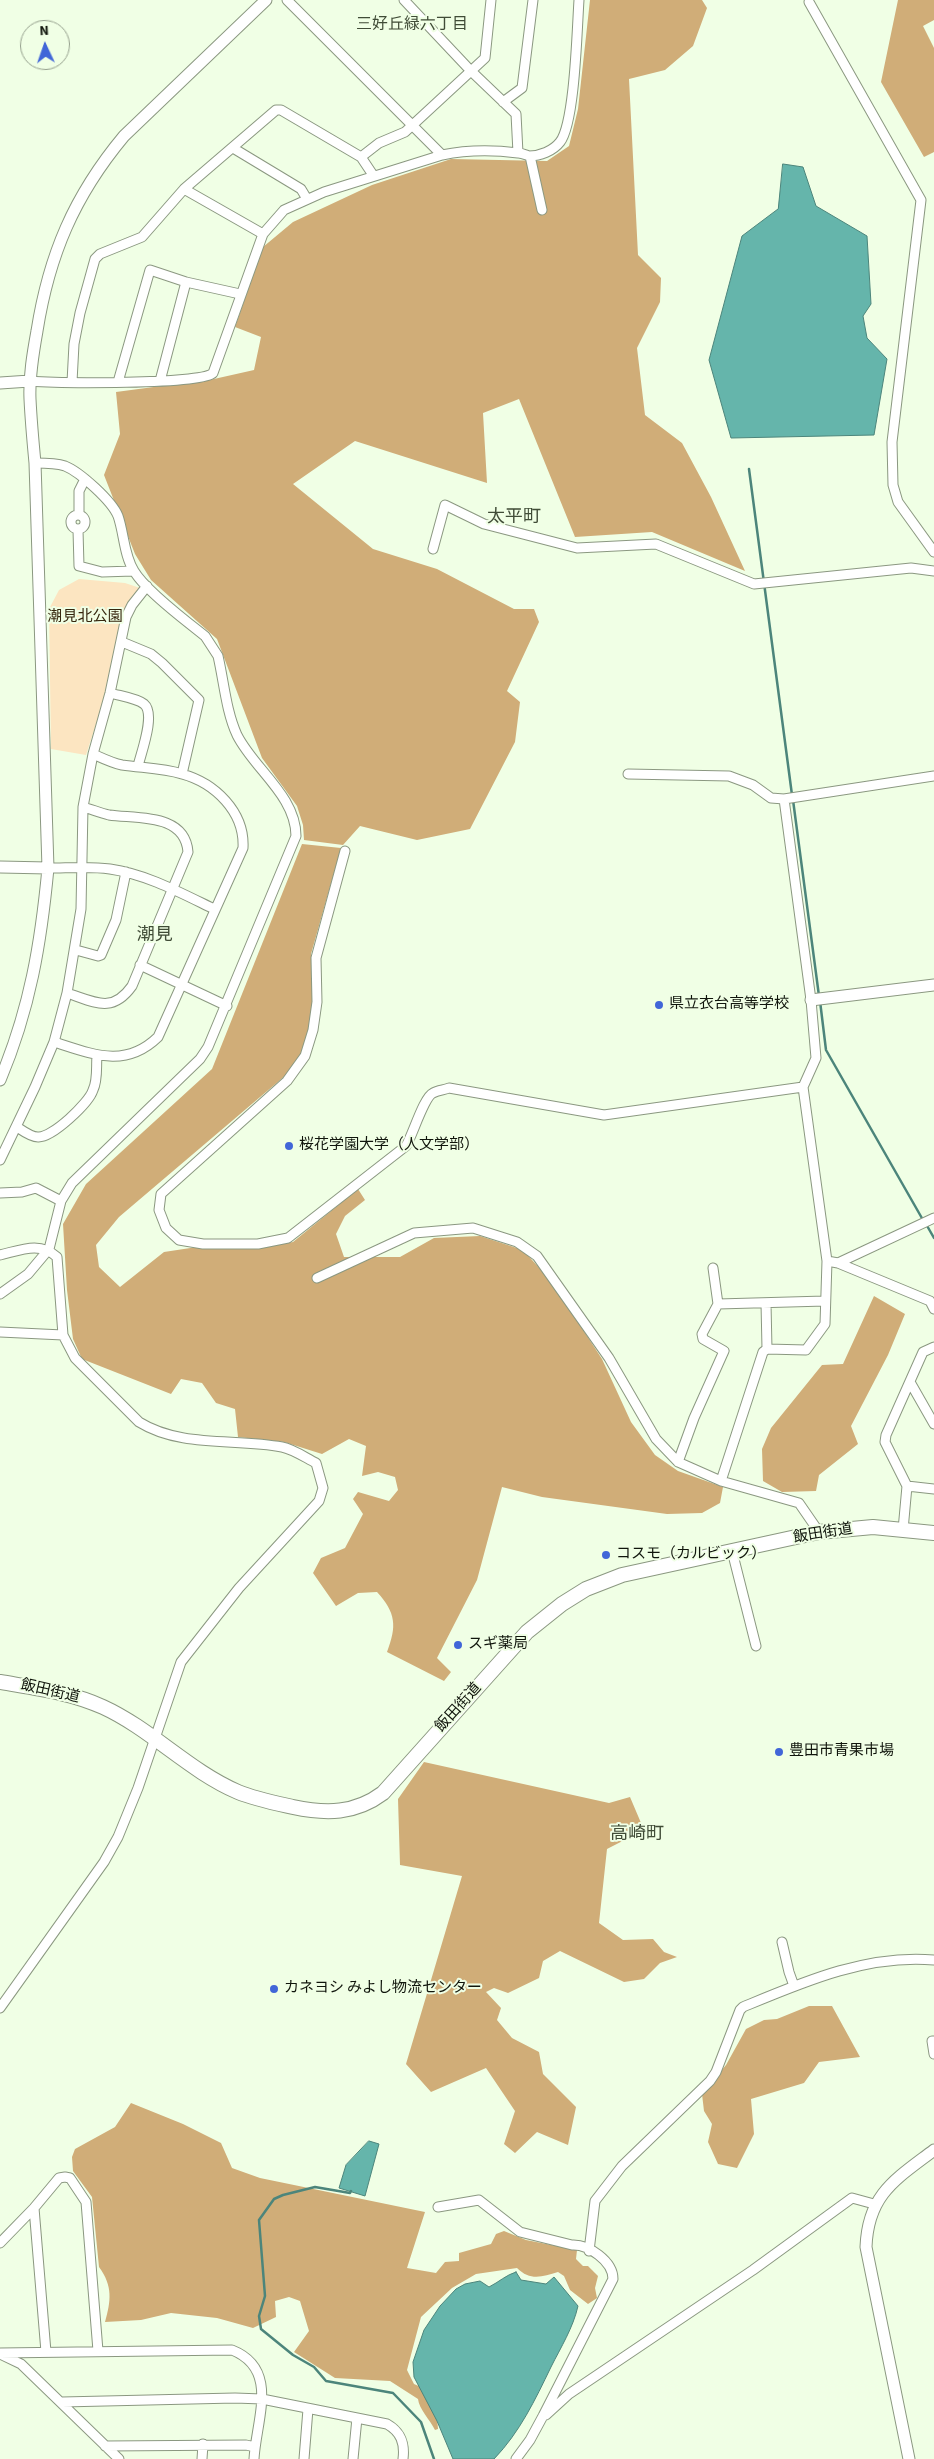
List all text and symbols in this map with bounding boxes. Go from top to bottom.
district label: 三好丘緑六丁目 [356,15,468,35]
north arrow [20,20,70,70]
text: N [39,21,49,41]
district label: 太平町 [487,507,541,529]
park label: 潮見北公園 [48,609,122,627]
district label: 潮見 [137,925,173,947]
place label: 県立衣台高等学校 [669,996,789,1014]
marker: 県立衣台高等学校 [653,999,665,1011]
place label: 桜花学園大学（人文学部） [299,1137,479,1155]
marker: 桜花学園大学（人文学部） [283,1140,295,1152]
street label: 飯田街道 [792,1520,854,1548]
place label: コスモ（カルビック） [616,1546,766,1564]
marker: コスモ（カルビック） [600,1549,612,1561]
place label: スギ薬局 [468,1636,528,1654]
marker: スギ薬局 [452,1639,464,1651]
street label: 飯田街道 [19,1676,81,1708]
street label: 飯田街道 [432,1680,486,1736]
place label: 豊田市青果市場 [789,1743,894,1761]
marker: 豊田市青果市場 [773,1746,785,1758]
district label: 高崎町 [610,1824,664,1846]
place label: カネヨシ みよし物流センター [284,1980,482,1998]
marker: カネヨシ みよし物流センター [268,1983,280,1995]

